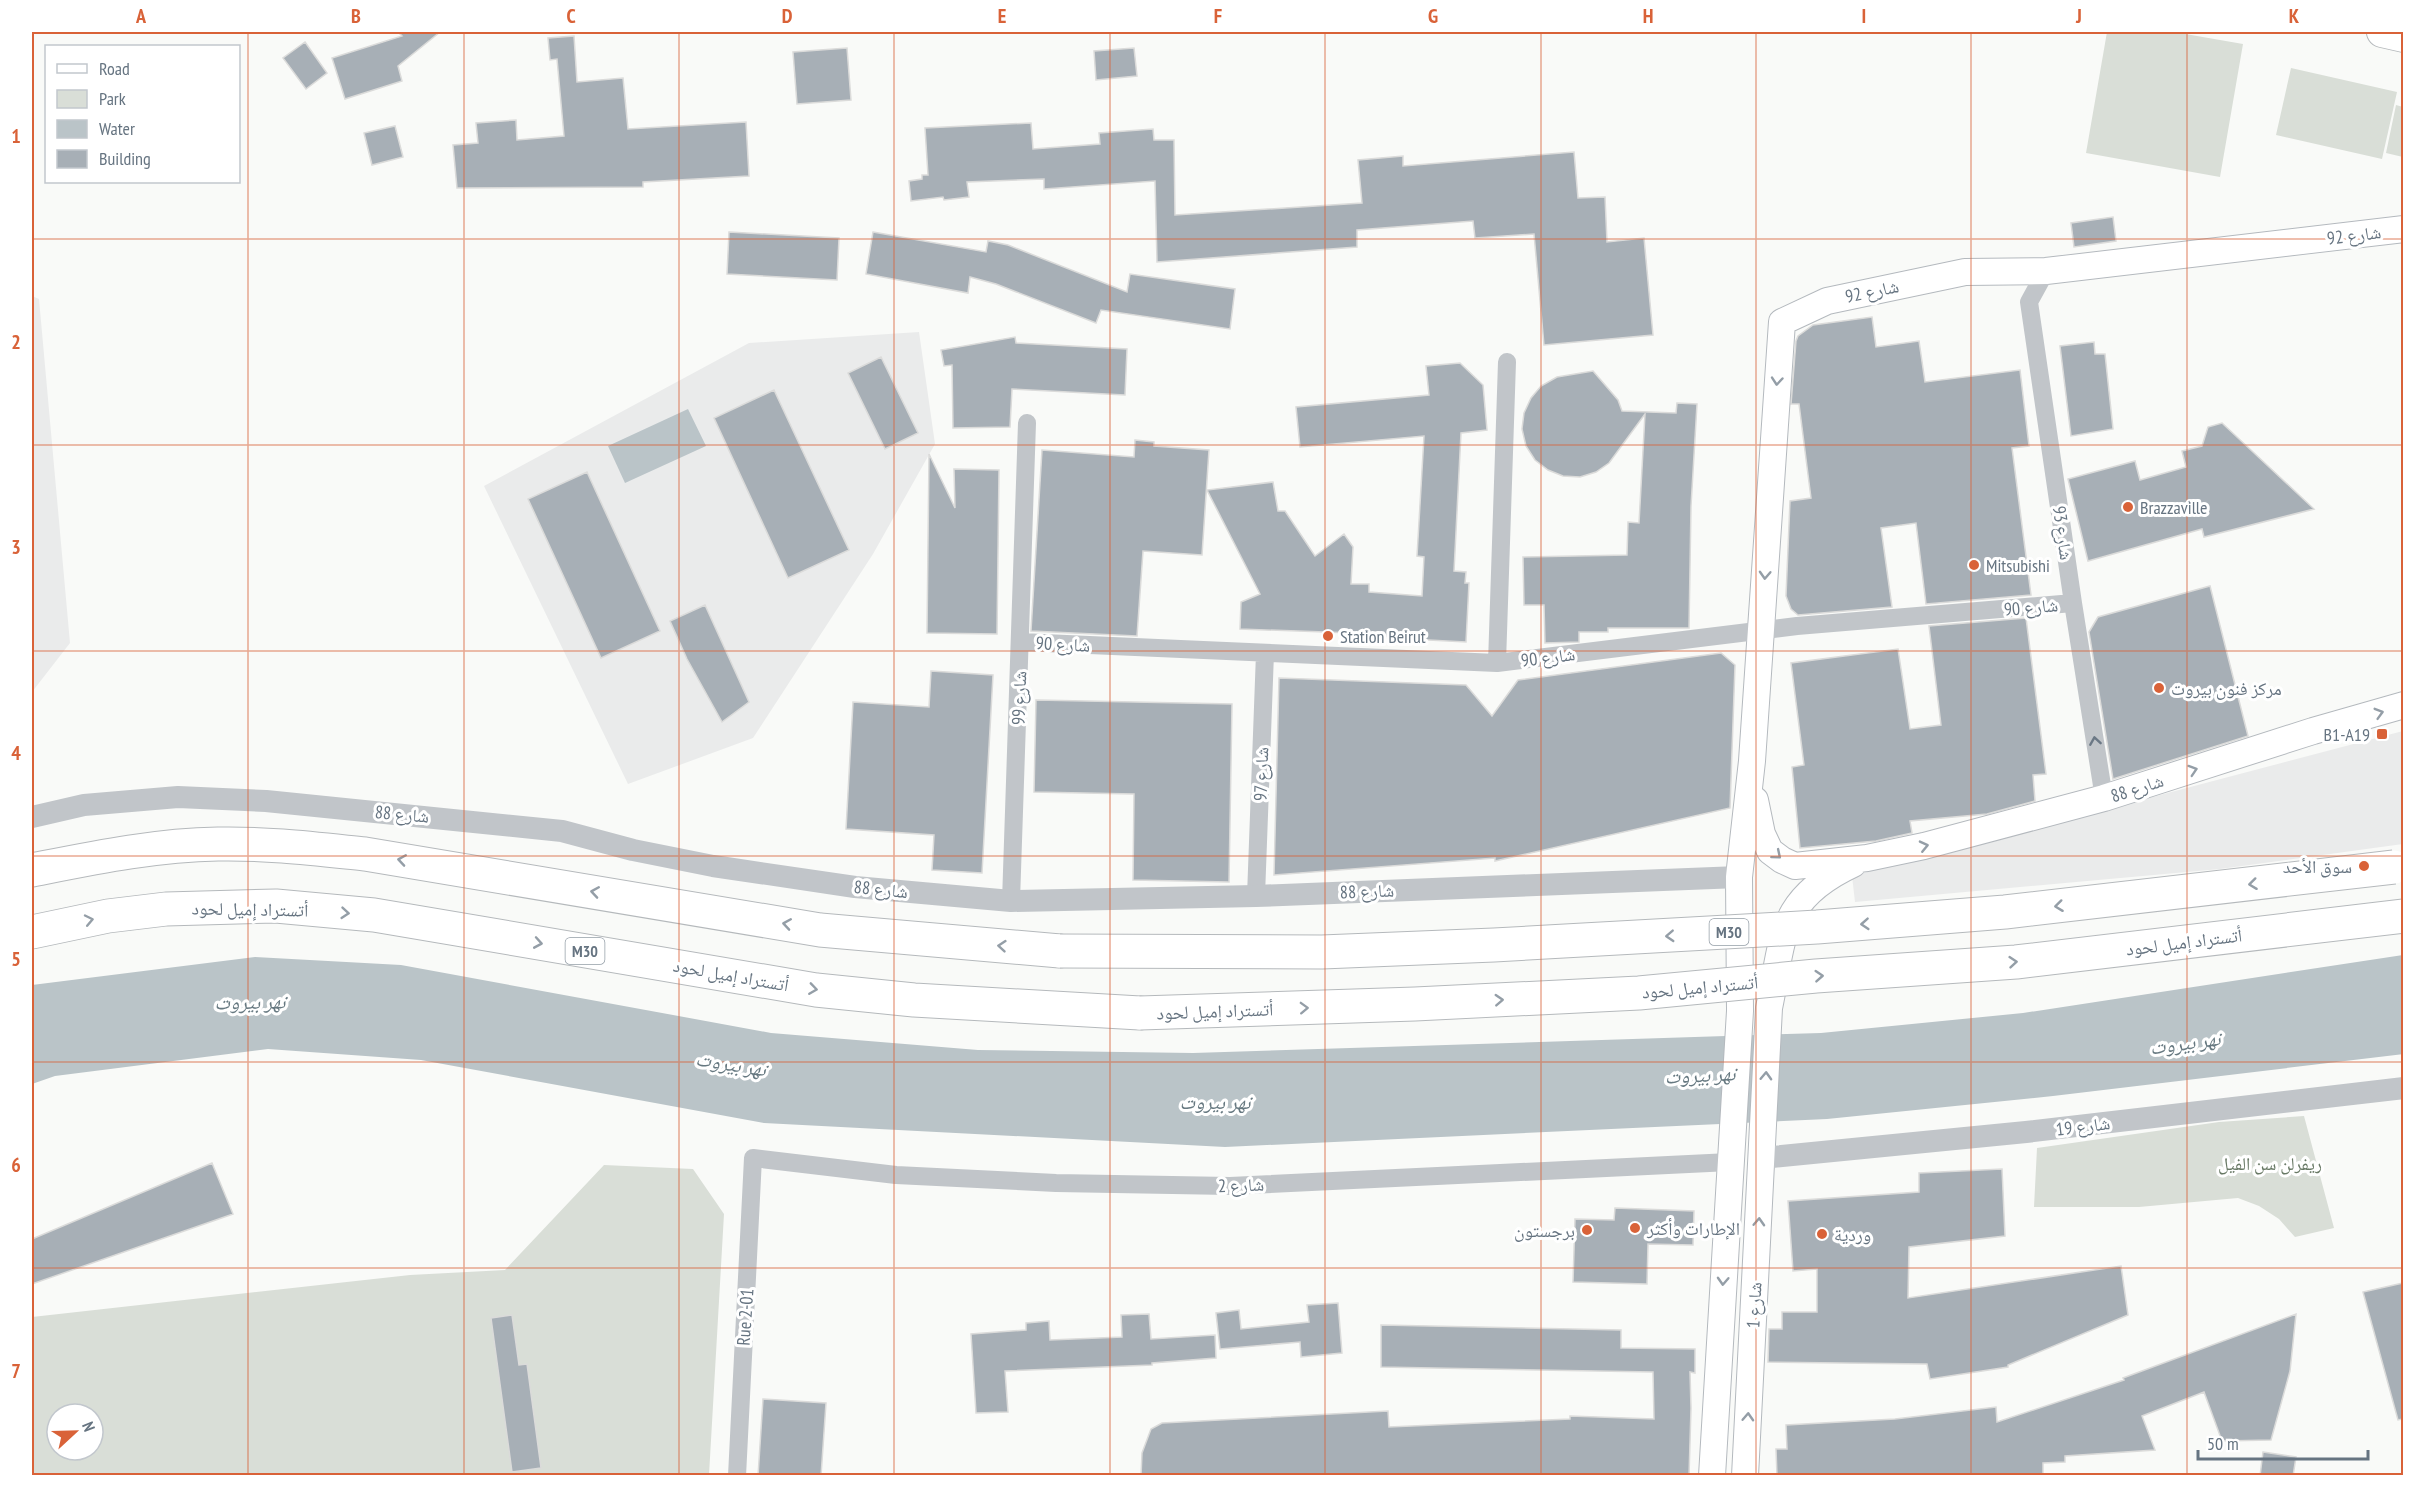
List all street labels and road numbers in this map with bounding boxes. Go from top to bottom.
street label: شارع 92 [2326,220,2382,250]
street label: شارع 92 [1843,274,1901,308]
street label: شارع 93 [2048,505,2078,561]
street label: شارع 90 [2003,593,2059,621]
street label: شارع 90 [1035,631,1091,657]
street label: شارع 90 [1520,642,1576,672]
street label: شارع 99 [1007,670,1031,726]
street label: شارع 97 [1249,746,1273,802]
street label: شارع 88 [2108,769,2166,807]
street label: شارع 88 [374,800,430,828]
street label: شارع 88 [853,875,909,903]
street label: شارع 88 [1339,879,1395,903]
street label: أتستراد إميل لحود [191,896,309,922]
road number: M30 [1710,919,1748,945]
street label: أتستراد إميل لحود [2125,923,2243,961]
road number: M30 [566,938,604,964]
street label: أتستراد إميل لحود [671,954,791,997]
street label: أتستراد إميل لحود [1641,970,1759,1004]
street label: أتستراد إميل لحود [1156,997,1274,1025]
street label: شارع 19 [2055,1111,2111,1141]
street label: شارع 2 [1218,1173,1264,1197]
street label: شارع 1 [1741,1281,1767,1329]
street label: Rue 2-01 [732,1288,758,1346]

